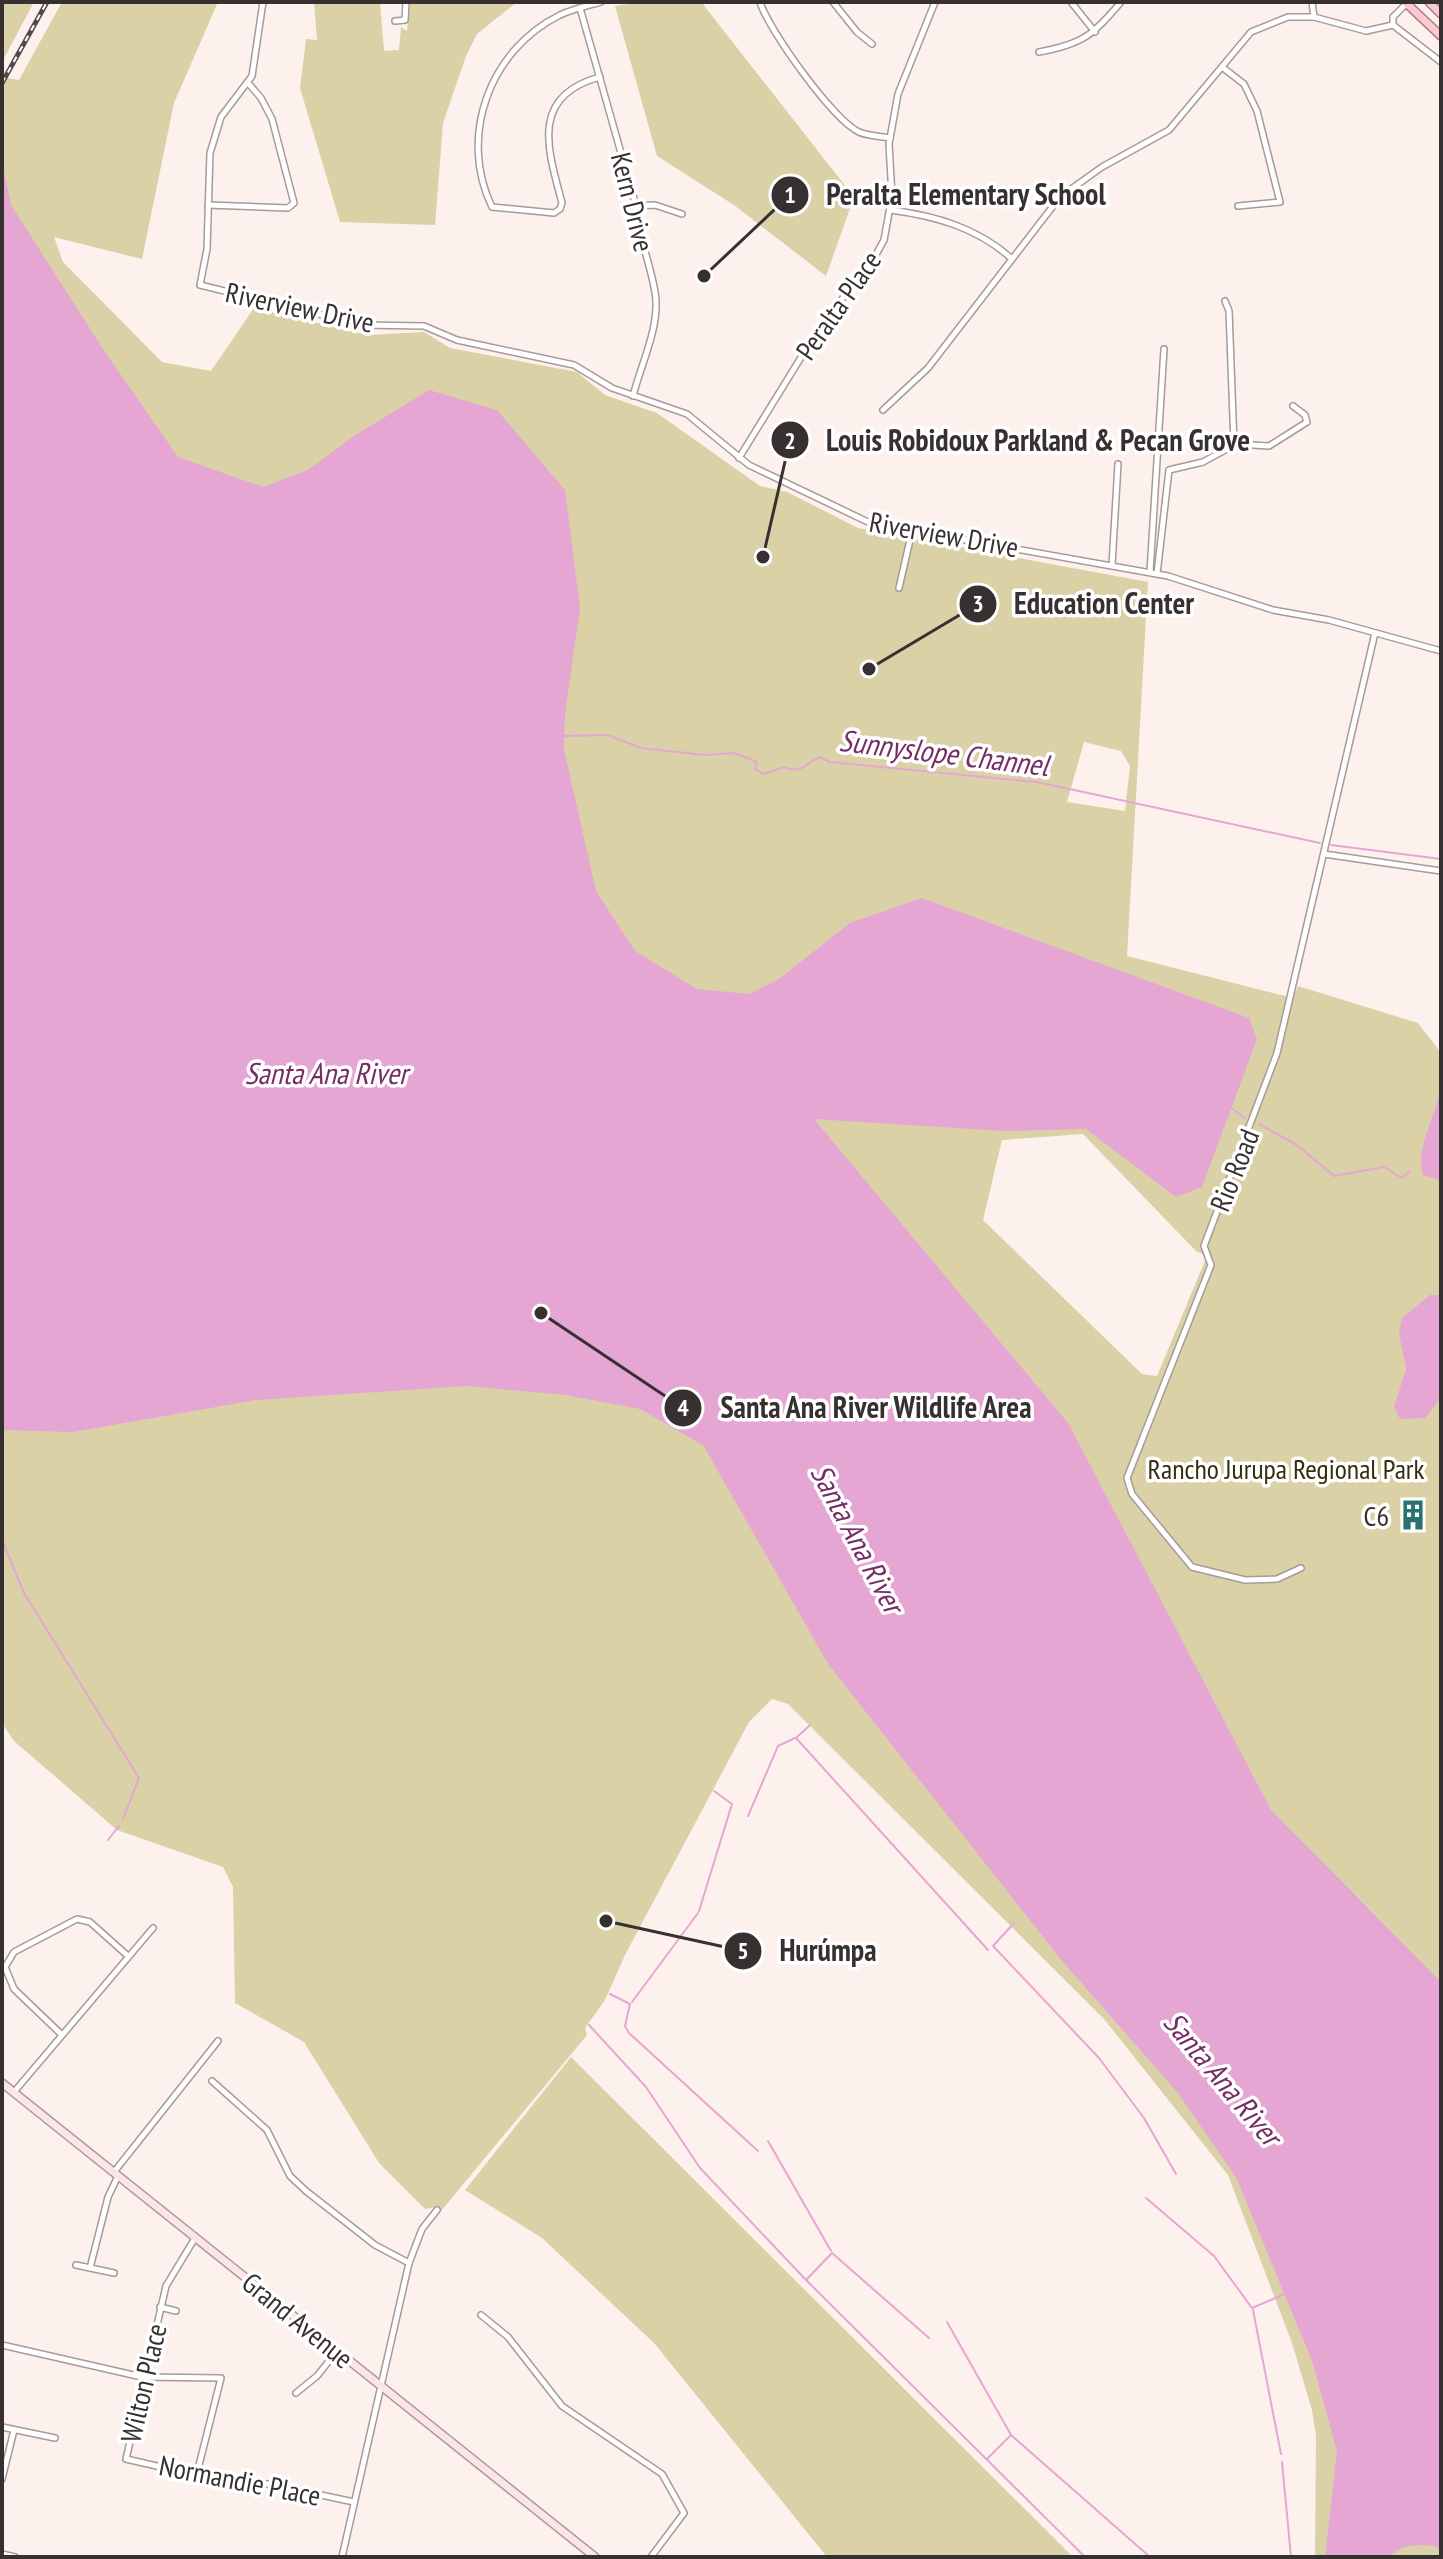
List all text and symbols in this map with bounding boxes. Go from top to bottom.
street label: Kern Drive [603,148,663,256]
callout: Peralta Elementary School [770,168,1122,222]
text: Peralta Elementary School [826,174,1106,213]
text: 1 [784,179,796,210]
street label: Peralta Place [787,243,889,367]
street label: Riverview Drive [222,273,378,341]
callout: Louis Robidoux Parkland & Pecan Grove [770,413,1267,467]
text: Louis Robidoux Parkland & Pecan Grove [826,420,1250,459]
text: 2 [784,425,796,456]
street label: Riverview Drive [867,503,1021,565]
callout: Education Center [958,577,1210,631]
text: Education Center [1014,583,1194,622]
text: 3 [972,588,984,619]
water label: Sunnyslope Channel [837,720,1054,785]
water label: Santa Ana River [245,1053,411,1092]
street label: Rio Road [1201,1124,1267,1216]
callout: Santa Ana River Wildlife Area [663,1381,1049,1435]
text: Santa Ana River Wildlife Area [720,1387,1032,1426]
text: 4 [677,1392,689,1423]
park label: Rancho Jurupa Regional Park [1148,1450,1425,1487]
water label: Santa Ana River [803,1457,915,1622]
place label: C6 [1364,1497,1389,1534]
building icon: C6 [1396,1498,1430,1532]
callout: Hurúmpa [723,1924,892,1978]
text: Hurúmpa [779,1930,877,1969]
text: 5 [737,1935,749,1966]
water label: Santa Ana River [1156,2003,1293,2156]
street label: Grand Avenue [235,2264,361,2376]
street label: Wilton Place [111,2320,175,2446]
street label: Normandie Place [156,2446,324,2514]

